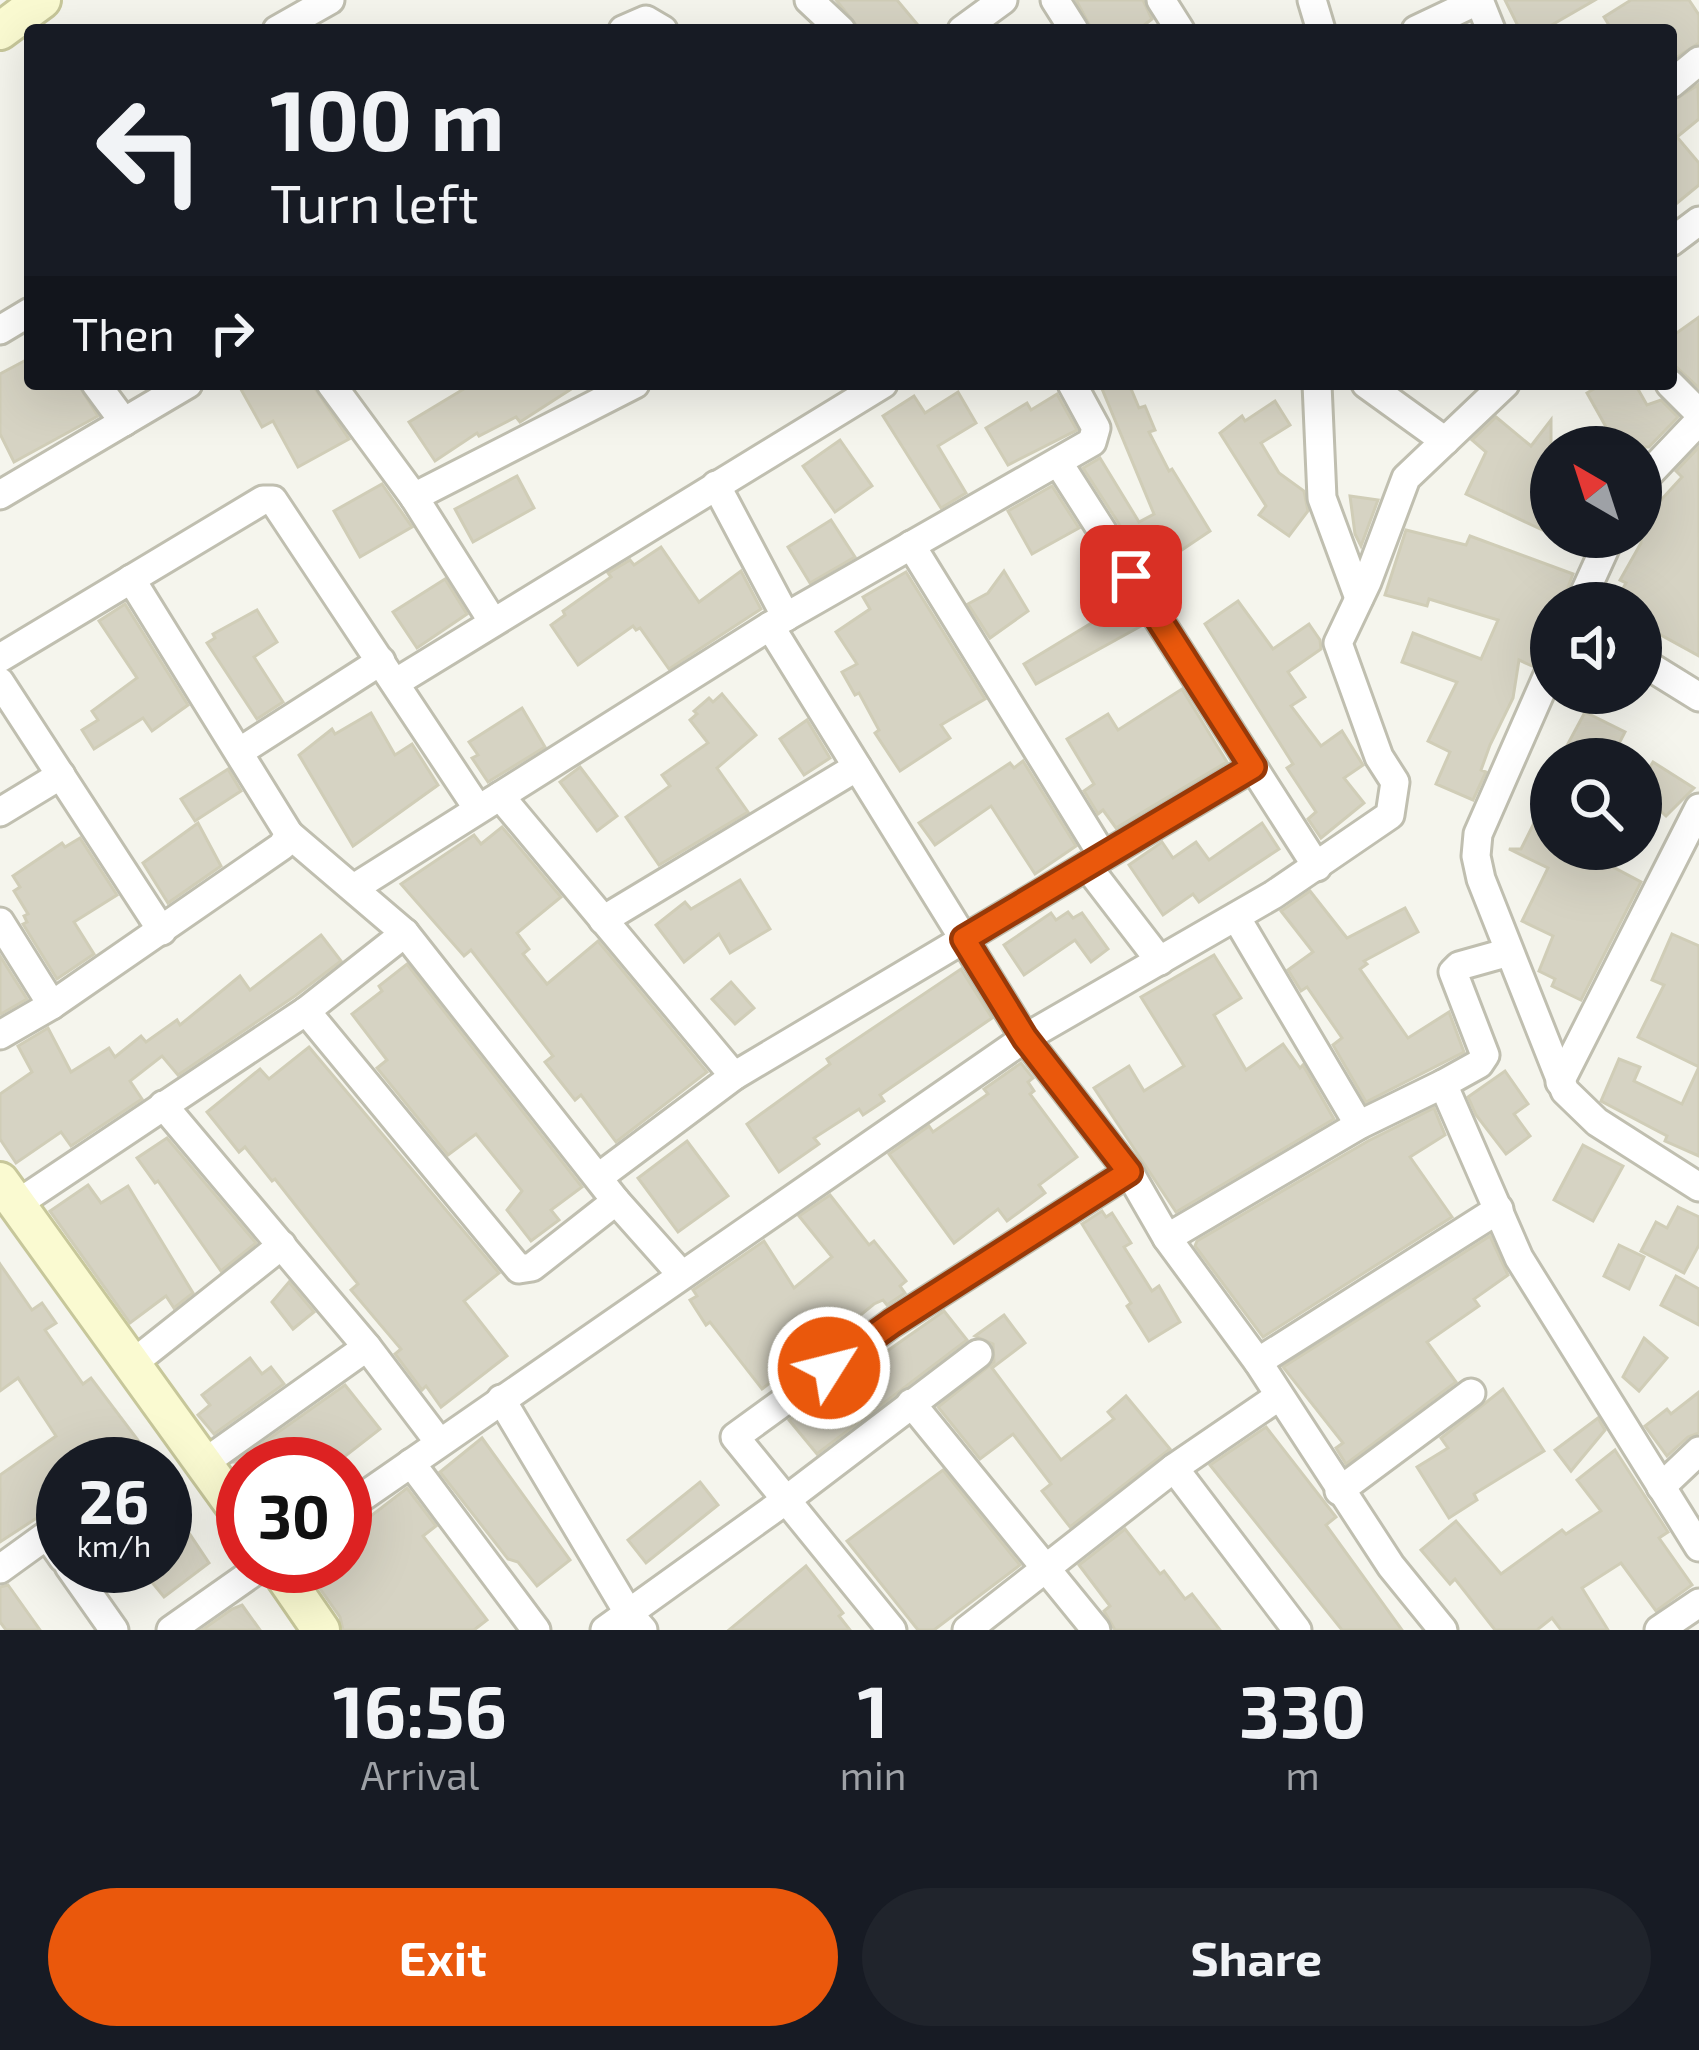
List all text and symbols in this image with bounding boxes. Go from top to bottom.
text: 100 m [270,67,504,168]
icon: left [72,72,228,228]
text: Turn left [270,169,479,234]
icon: right [199,300,265,366]
text: Then [72,306,175,360]
north arrow [1530,426,1662,558]
map controls [1530,426,1662,870]
pin [1080,525,1182,627]
icon: arrive [1098,543,1164,609]
button: sound [1530,582,1662,714]
button: search [1530,738,1662,870]
position arrow [766,1305,892,1431]
speed limit sign: 30 [216,1437,372,1593]
text: 26 [79,1464,149,1536]
text: km/h [77,1527,151,1563]
text: 16:56 [333,1666,507,1752]
text: 1 [858,1666,889,1752]
text: 330 [1239,1666,1366,1752]
text: Arrival [361,1751,479,1798]
text: min [840,1751,906,1798]
text: m [1286,1751,1320,1798]
button: Exit [48,1888,838,2026]
button: Share [862,1888,1651,2026]

